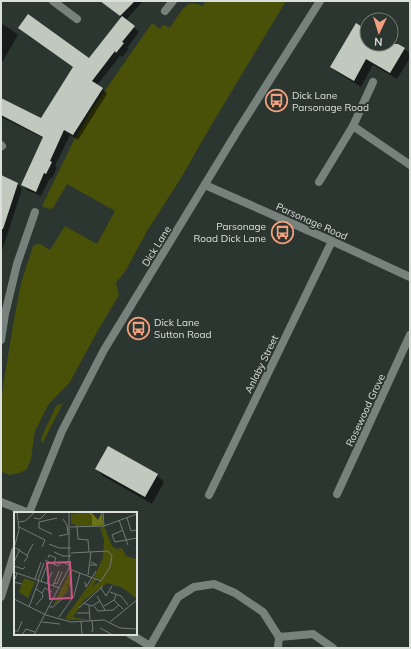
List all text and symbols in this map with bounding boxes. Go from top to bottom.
north arrow [359,12,399,52]
text: N [374,35,383,49]
bus stop icon: Dick Lane Parsonage Road [263,88,289,114]
place label: Dick Lane Parsonage Road [292,89,369,114]
street label: Parsonage Road [274,200,350,243]
bus stop icon: Parsonage Road Dick Lane [269,219,295,245]
place label: Parsonage Road Dick Lane [194,220,266,245]
street label: Dick Lane [139,224,174,269]
bus stop icon: Dick Lane Sutton Road [126,315,152,341]
place label: Dick Lane Sutton Road [154,316,212,341]
street label: Anlaby Street [242,333,281,395]
street label: Rosewood Grove [343,372,388,449]
inset map [14,512,137,635]

